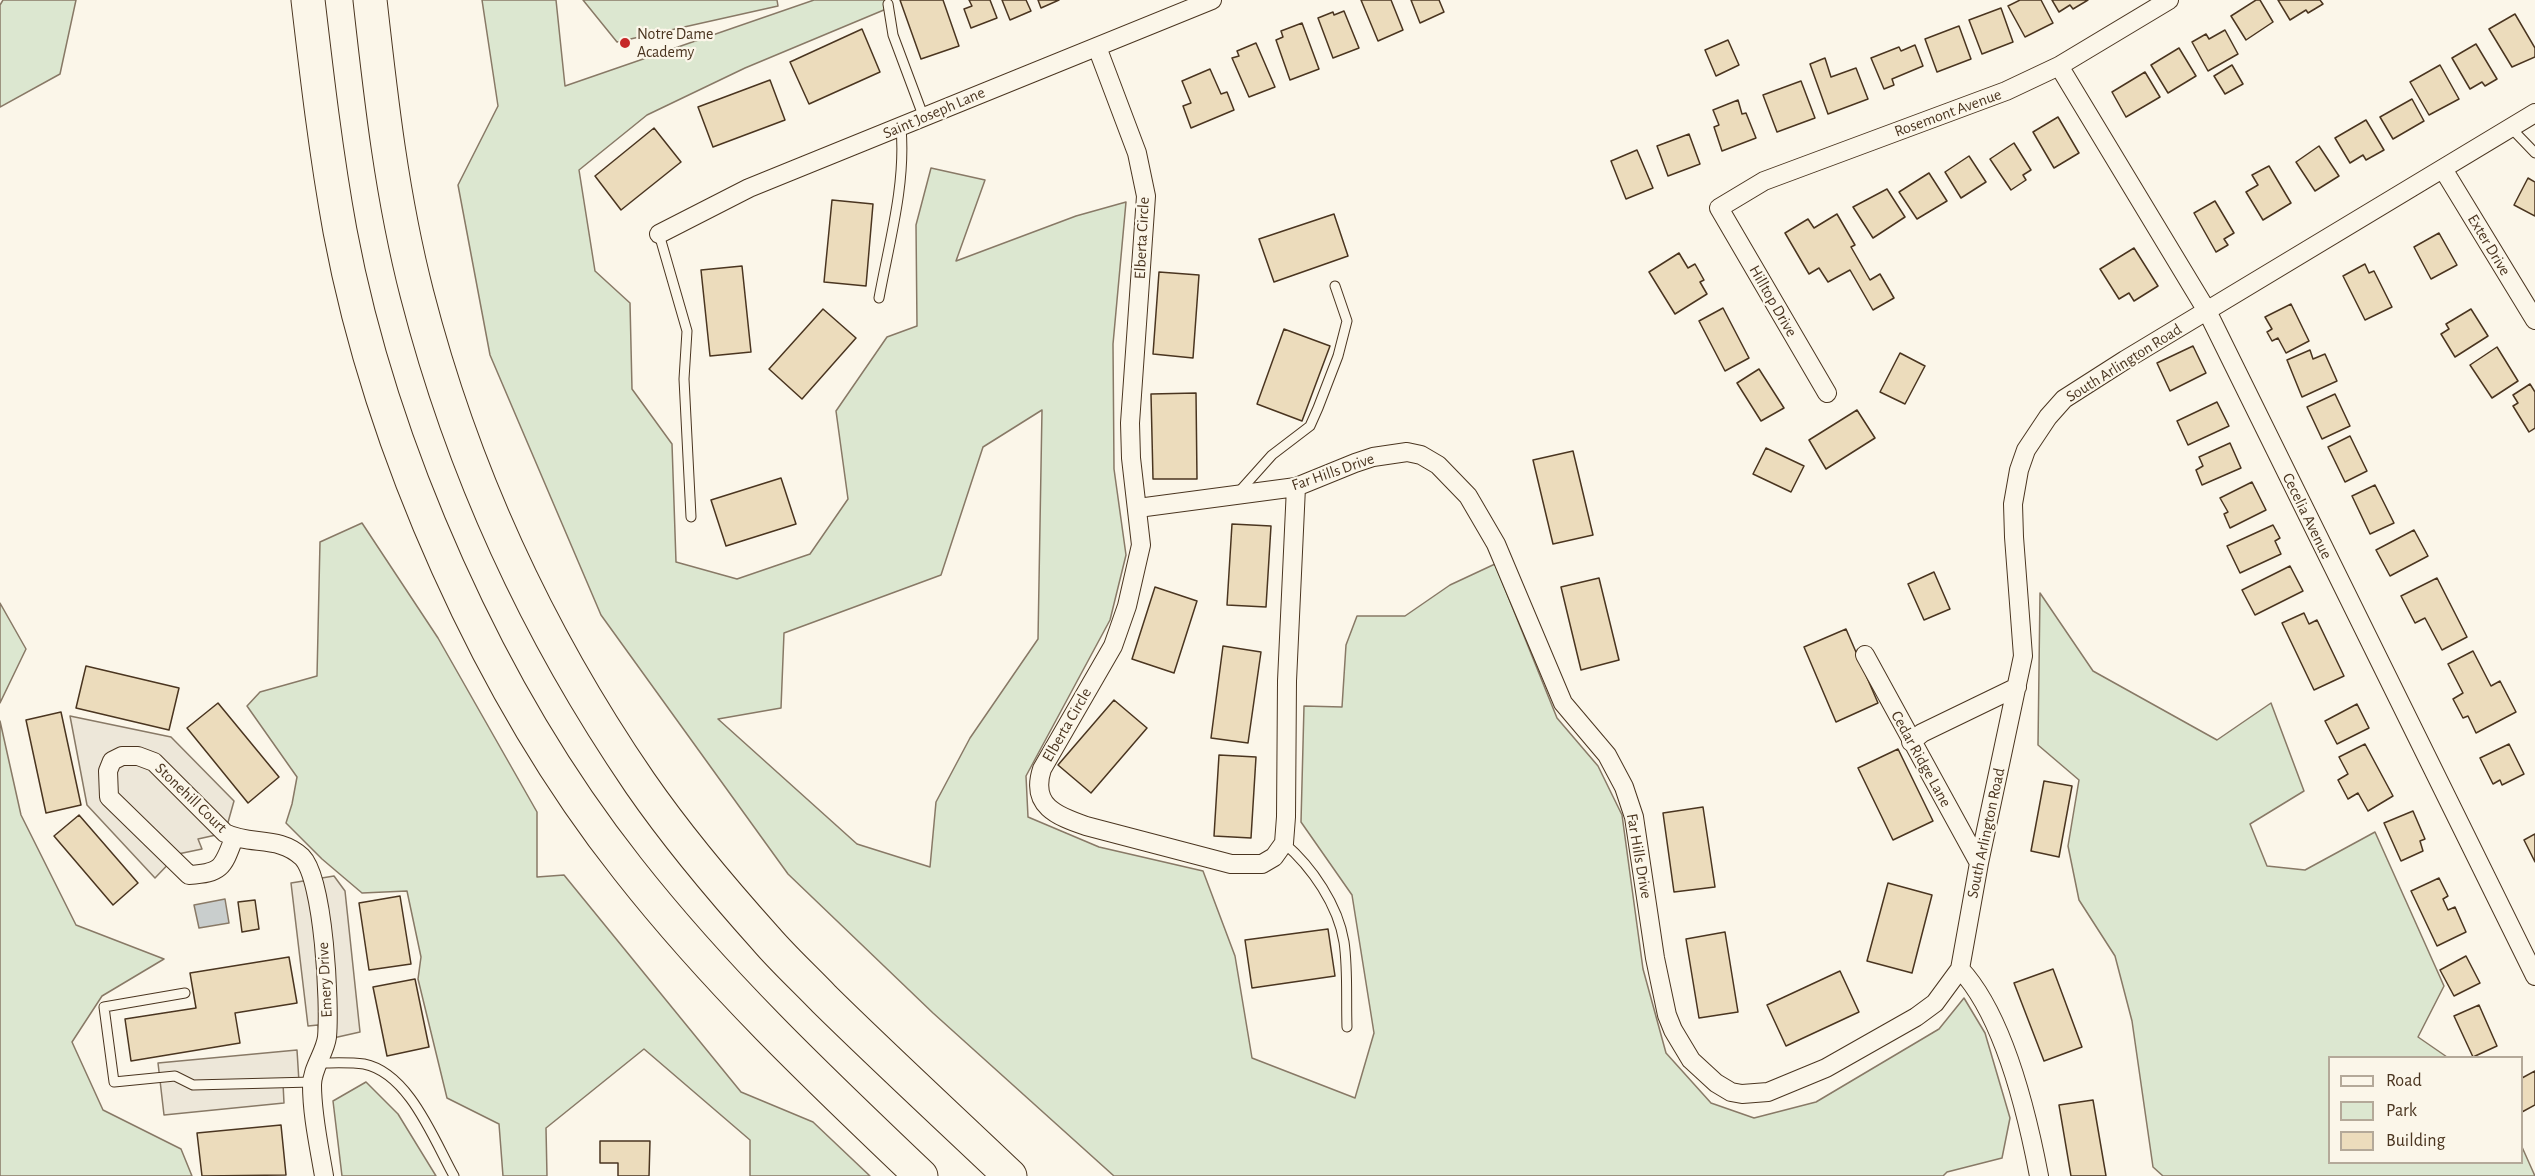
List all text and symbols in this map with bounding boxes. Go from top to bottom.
place label: Notre Dame Academy [637,24,713,62]
marker: Notre Dame Academy [618,36,632,50]
street label: Saint Joseph Lane [880,83,988,143]
street label: Rosemont Avenue [1892,85,2004,141]
street label: Elberta Circle [1130,196,1154,280]
street label: Exter Drive [2463,211,2515,279]
street label: Hilltop Drive [1745,262,1801,340]
street label: South Arlington Road [2063,320,2185,406]
street label: Far Hills Drive [1289,449,1377,495]
street label: Cecelia Avenue [2278,470,2336,562]
street label: Elberta Circle [1038,685,1096,765]
street label: Cedar Ridge Lane [1887,708,1955,810]
street label: Stonehill Court [151,759,231,837]
street label: South Arlington Road [1963,766,2009,900]
street label: Far Hills Drive [1622,812,1656,900]
street label: Emery Drive [313,942,337,1018]
legend [2328,1056,2523,1164]
text: Road [2386,1072,2422,1090]
text: Park [2386,1102,2417,1120]
text: Building [2386,1132,2445,1150]

